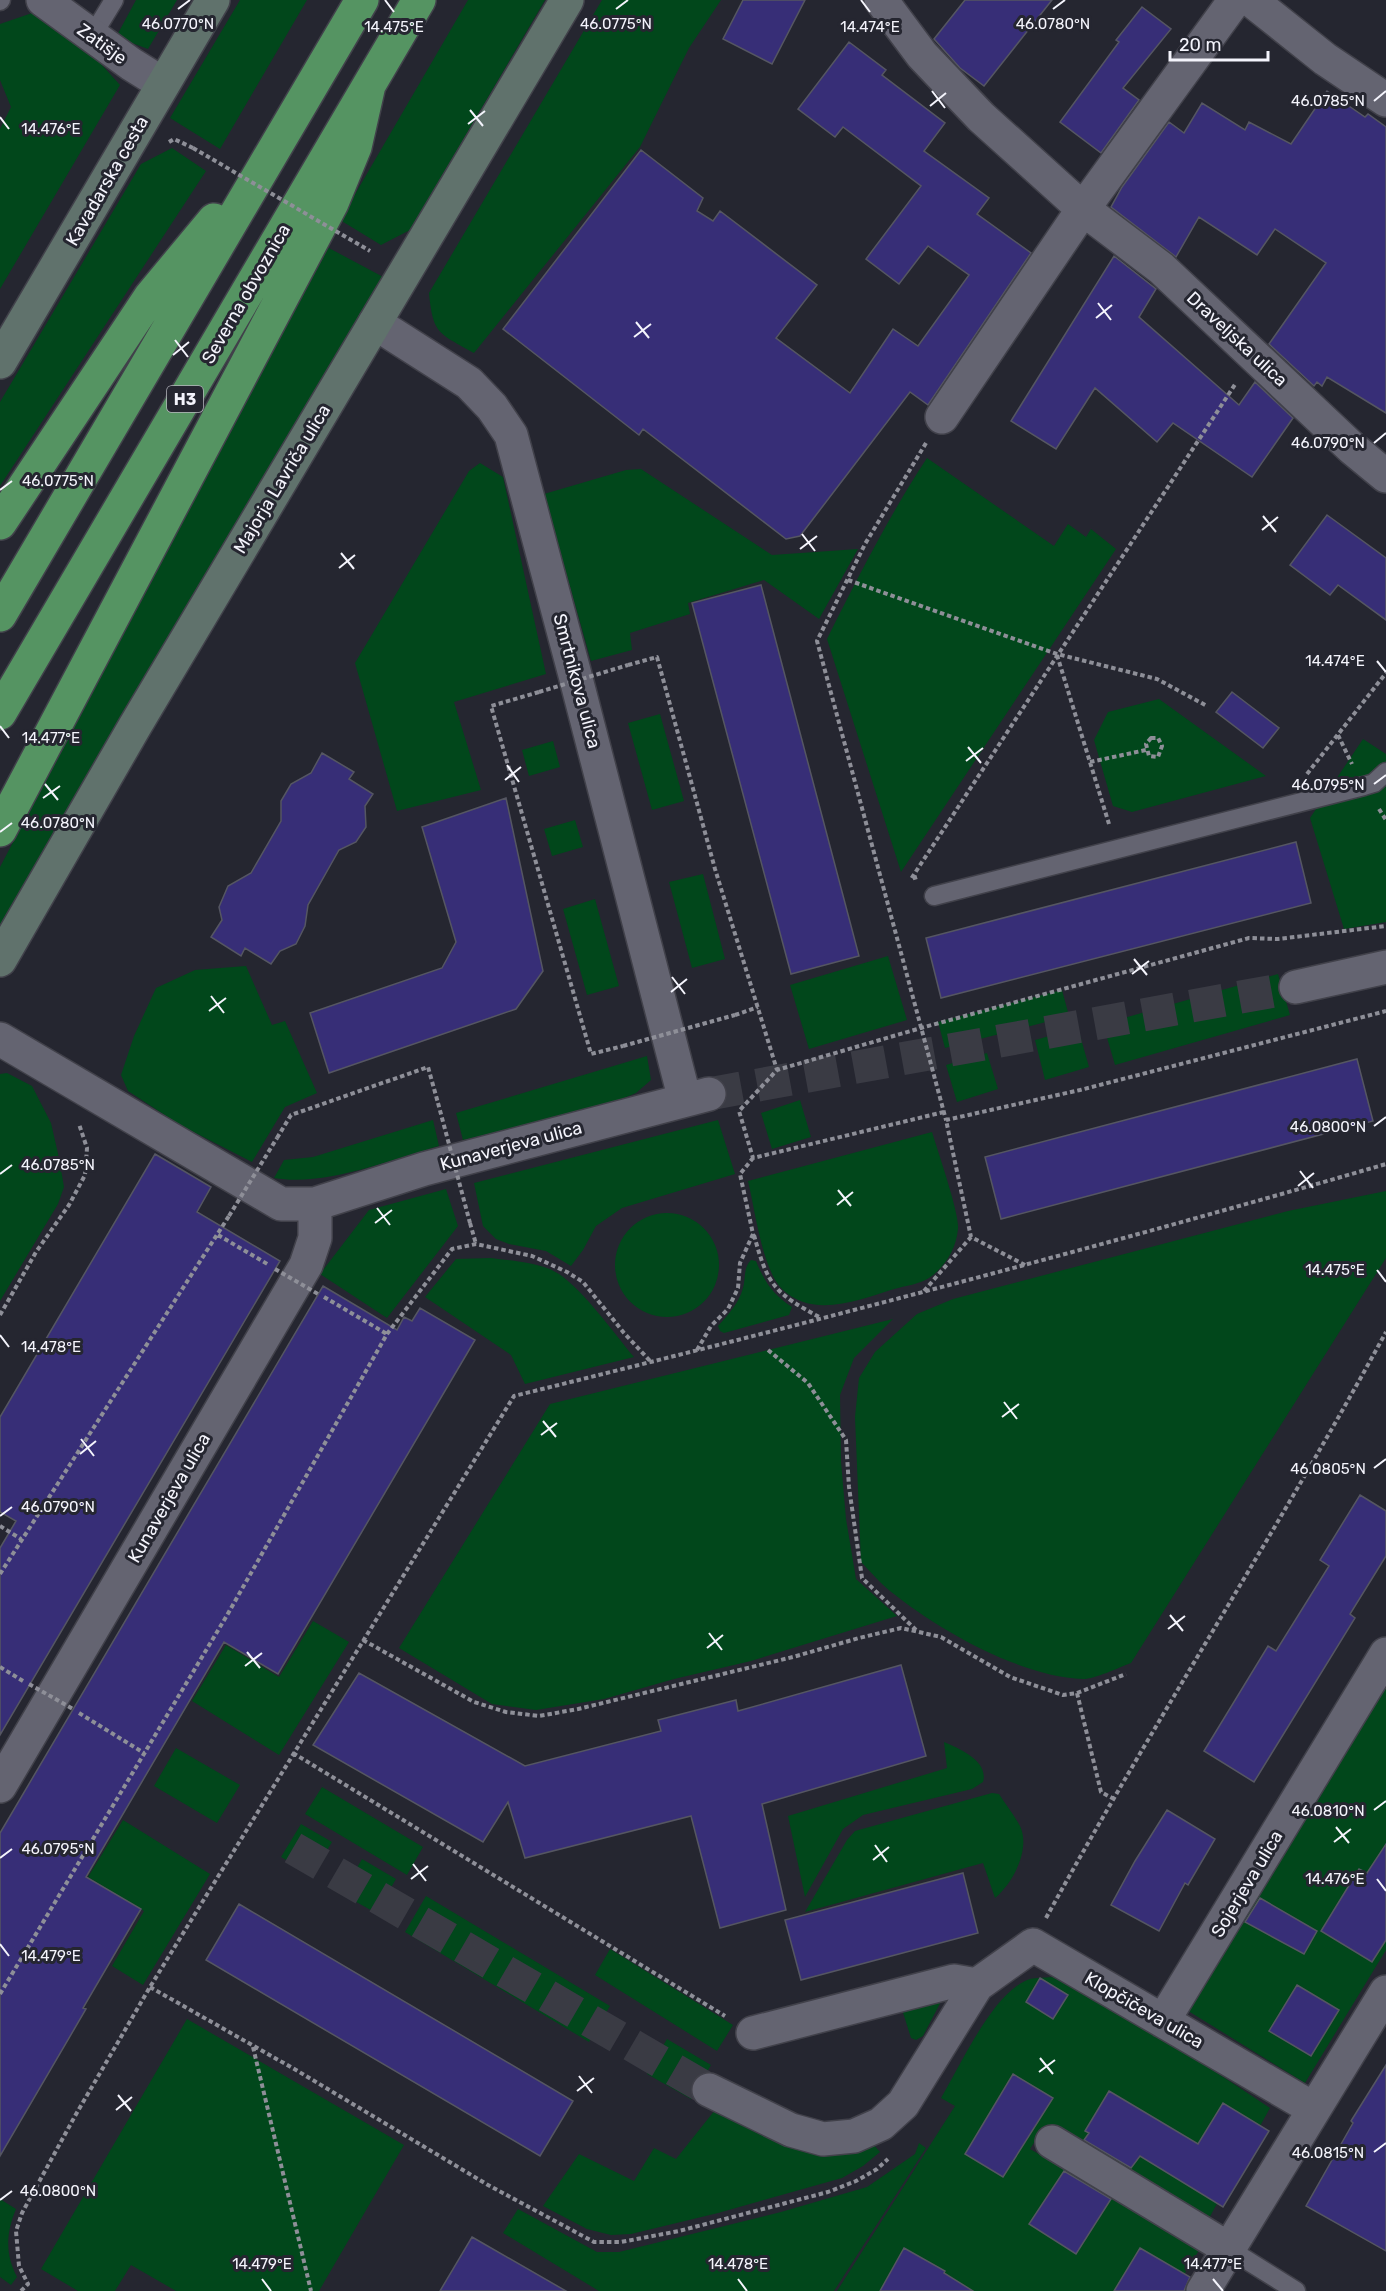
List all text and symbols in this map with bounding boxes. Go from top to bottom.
text: 46.0770°N [142,15,214,33]
text: 46.0775°N [580,15,652,33]
text: 46.0780°N [1016,15,1090,33]
text: 14.475°E [364,18,424,36]
text: 14.474°E [840,18,900,36]
street label: Zatišje [73,19,131,69]
scale bar [1170,24,1268,62]
text: 20 m [1179,34,1221,56]
text: 46.0785°N [1291,92,1365,110]
street label: Kavadarska cesta [61,112,153,250]
text: 14.476°E [21,120,81,138]
street label: Severna obvoznica [197,220,295,368]
street label: Draveljska ulica [1182,287,1292,391]
road number: H3 [167,386,203,412]
street label: Majorja Lavriča ulica [229,401,335,557]
text: 46.0790°N [1291,434,1365,452]
text: 46.0775°N [22,472,94,490]
street label: Smrtnikova ulica [548,611,606,751]
text: 14.474°E [1305,652,1365,670]
text: 14.477°E [22,729,80,747]
text: 46.0795°N [1291,776,1365,794]
text: 46.0780°N [21,814,95,832]
street label: Kunaverjeva ulica [438,1116,584,1176]
text: 46.0800°N [1290,1118,1366,1136]
text: 46.0785°N [21,1156,95,1174]
text: 14.475°E [1305,1261,1365,1279]
text: 14.478°E [21,1338,81,1356]
street label: Kunaverjeva ulica [123,1429,215,1567]
text: 46.0805°N [1290,1460,1366,1478]
text: 46.0790°N [21,1498,95,1516]
text: 46.0810°N [1291,1802,1365,1820]
street label: Sojerjeva ulica [1206,1827,1288,1941]
text: 46.0795°N [21,1840,95,1858]
text: 14.476°E [1305,1870,1365,1888]
text: 14.479°E [21,1947,81,1965]
street label: Klopčičeva ulica [1081,1967,1207,2053]
text: 46.0815°N [1292,2144,1364,2162]
text: 46.0800°N [20,2182,96,2200]
text: 14.479°E [232,2255,292,2273]
text: 14.478°E [708,2255,768,2273]
text: 14.477°E [1184,2255,1242,2273]

